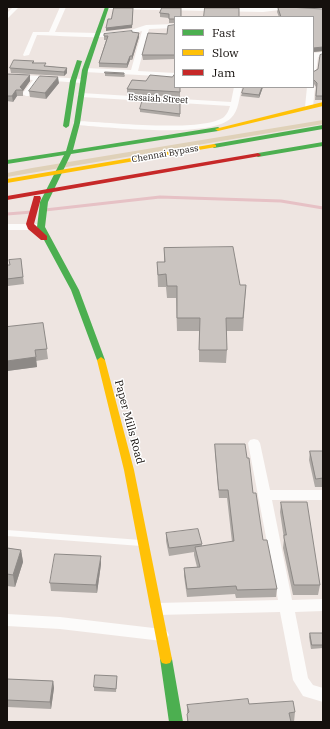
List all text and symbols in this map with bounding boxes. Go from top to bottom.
legend [174,16,314,88]
text: Fast [212,25,236,40]
text: Slow [212,45,239,60]
text: Jam [212,65,235,80]
street label: Essaiah Street [128,92,188,106]
street label: Chennai Bypass [131,143,199,165]
street label: Paper Mills Road [111,378,147,466]

